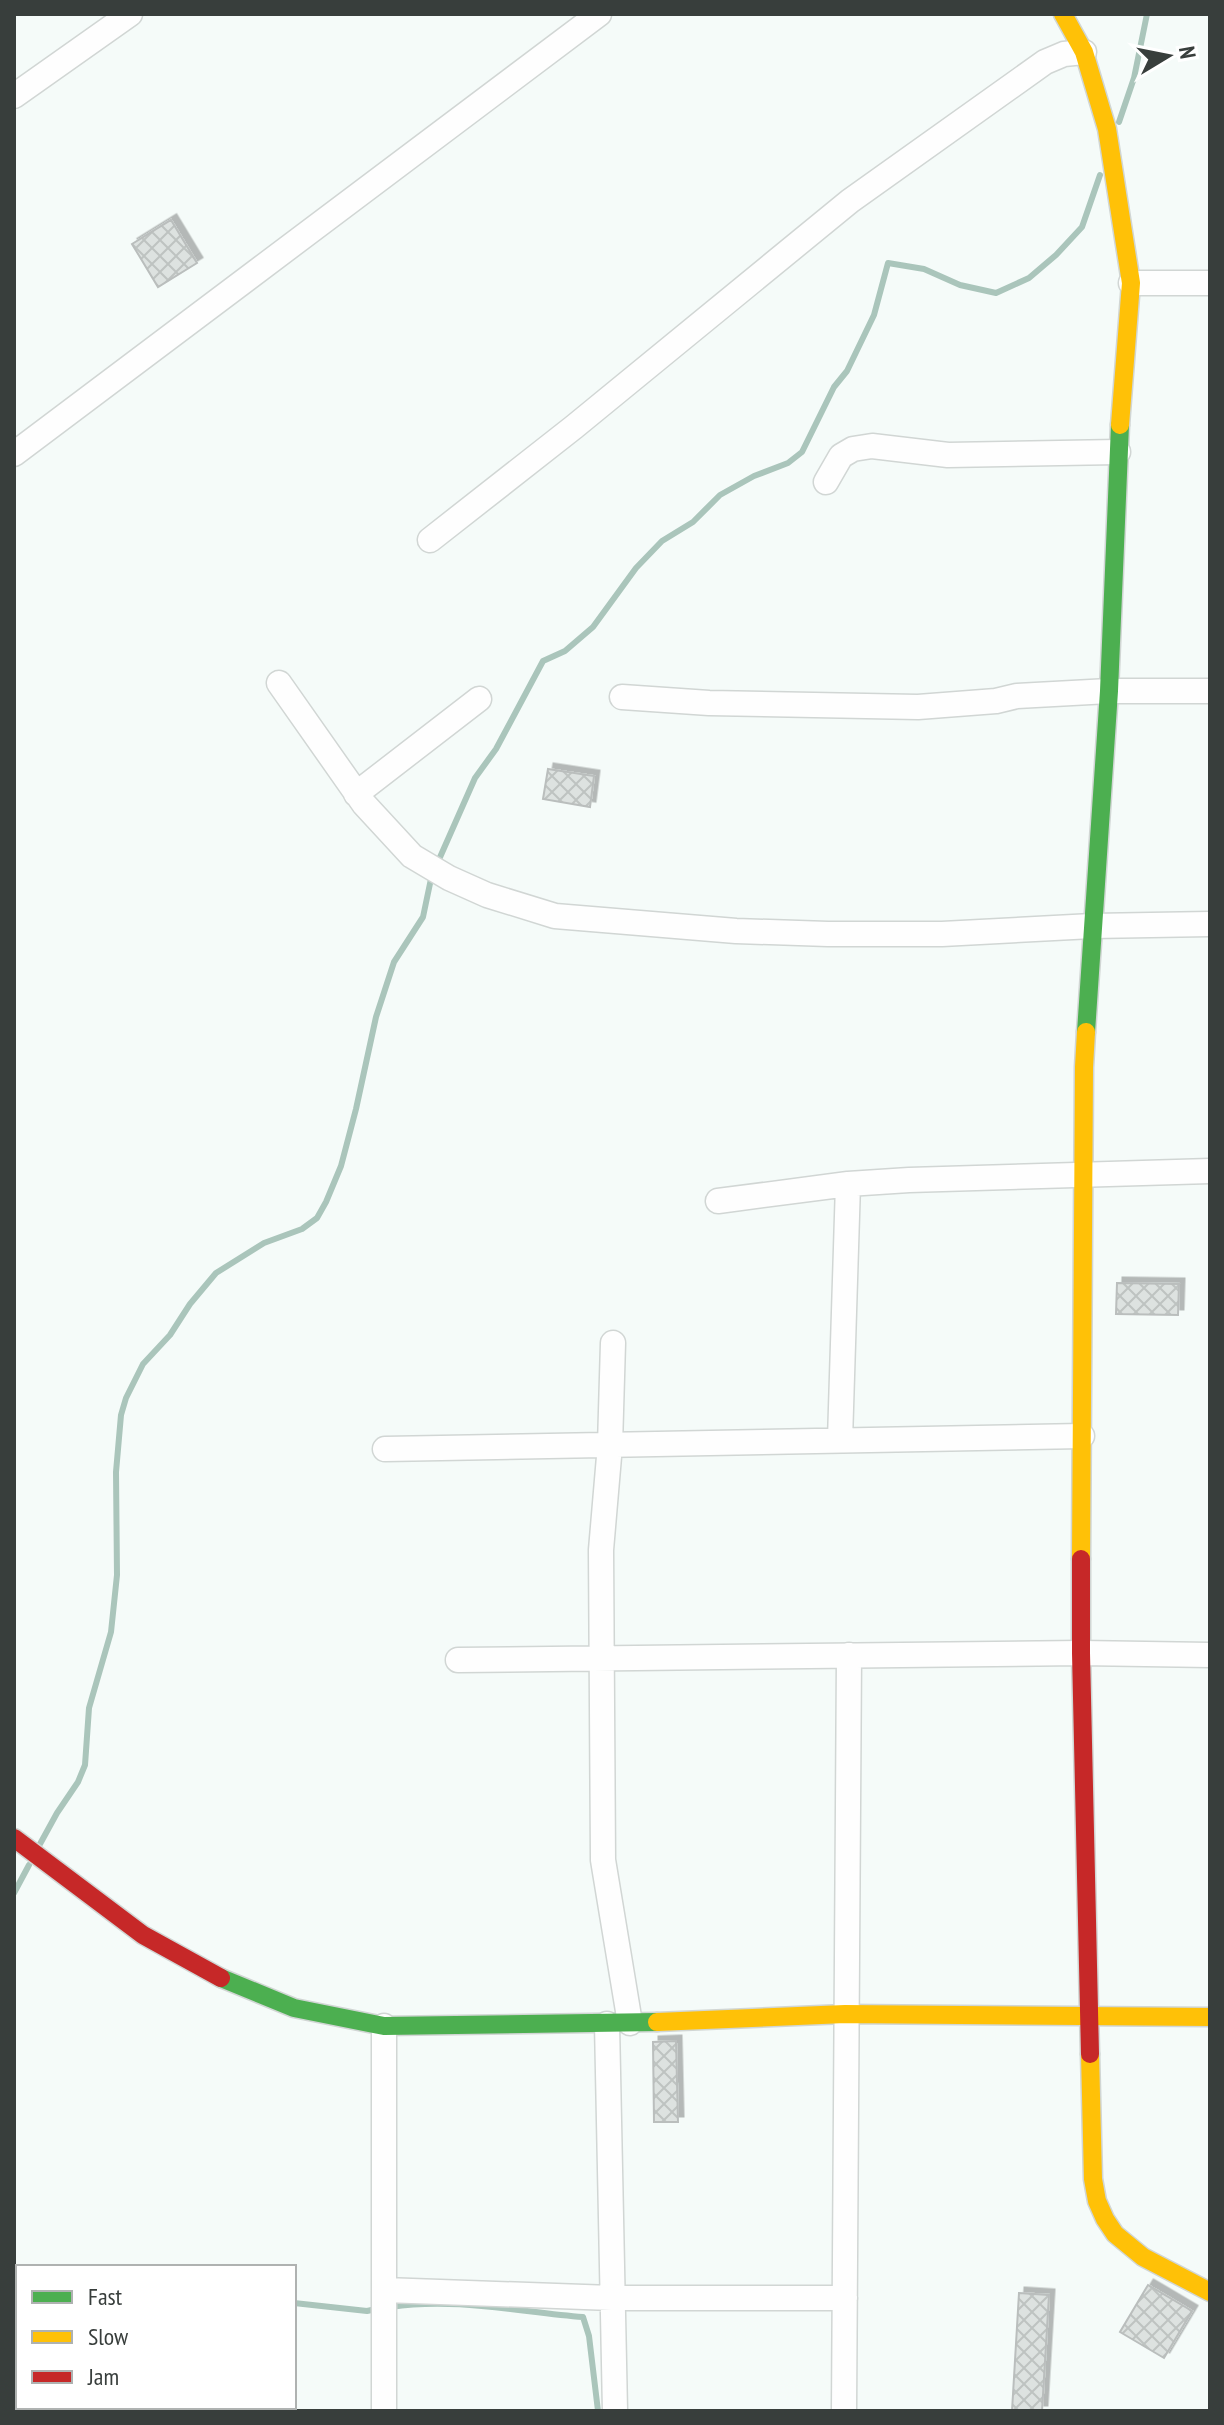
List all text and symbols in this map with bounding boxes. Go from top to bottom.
north arrow [1128,16,1208,96]
text: N [1173,44,1203,61]
legend [16,2265,296,2409]
text: Fast [88,2281,123,2312]
text: Slow [88,2321,129,2352]
text: Jam [87,2361,119,2392]

